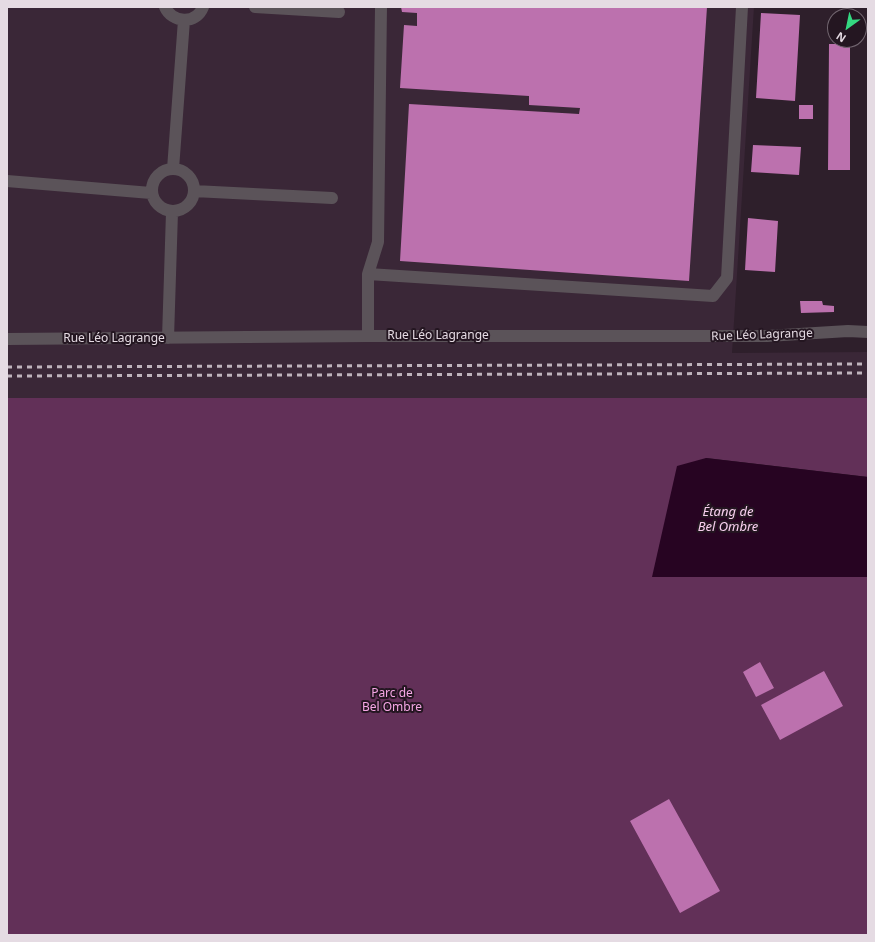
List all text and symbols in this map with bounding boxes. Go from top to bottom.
north arrow [827,8,867,48]
text: N [833,29,849,46]
street label: Rue Léo Lagrange [711,326,813,344]
street label: Rue Léo Lagrange [387,329,489,343]
street label: Rue Léo Lagrange [63,332,165,346]
water label: Étang de Bel Ombre [698,504,758,535]
park label: Parc de Bel Ombre [362,687,422,715]

